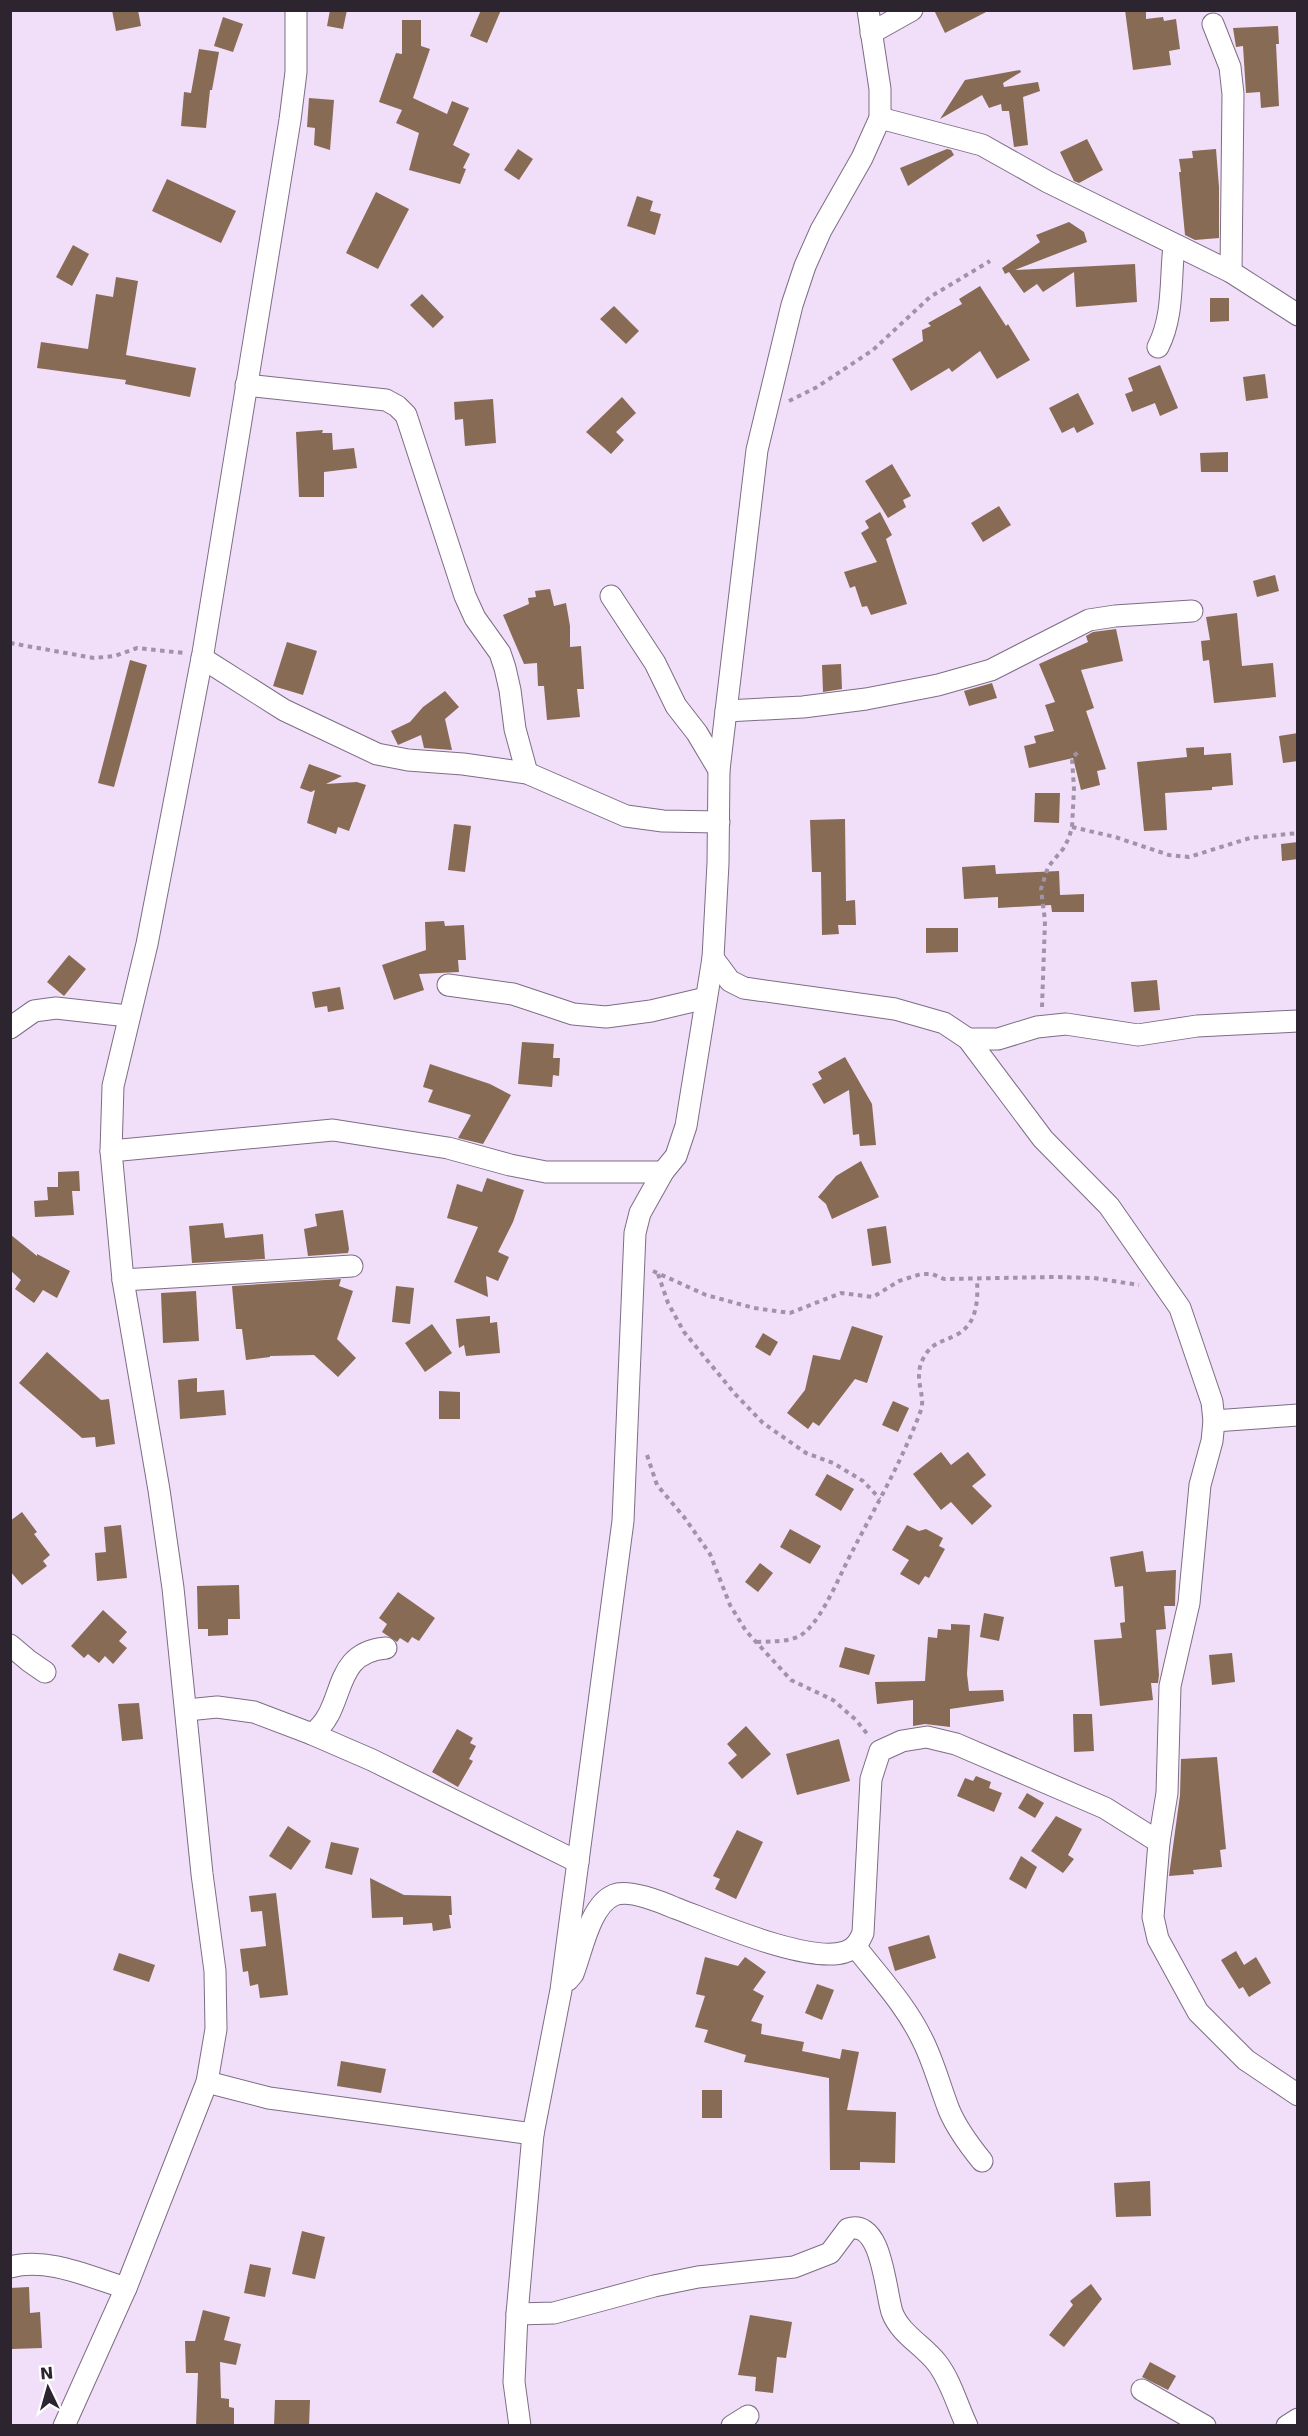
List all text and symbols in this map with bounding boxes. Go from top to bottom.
north arrow [18,2358,78,2418]
text: N [39,2364,54,2384]

